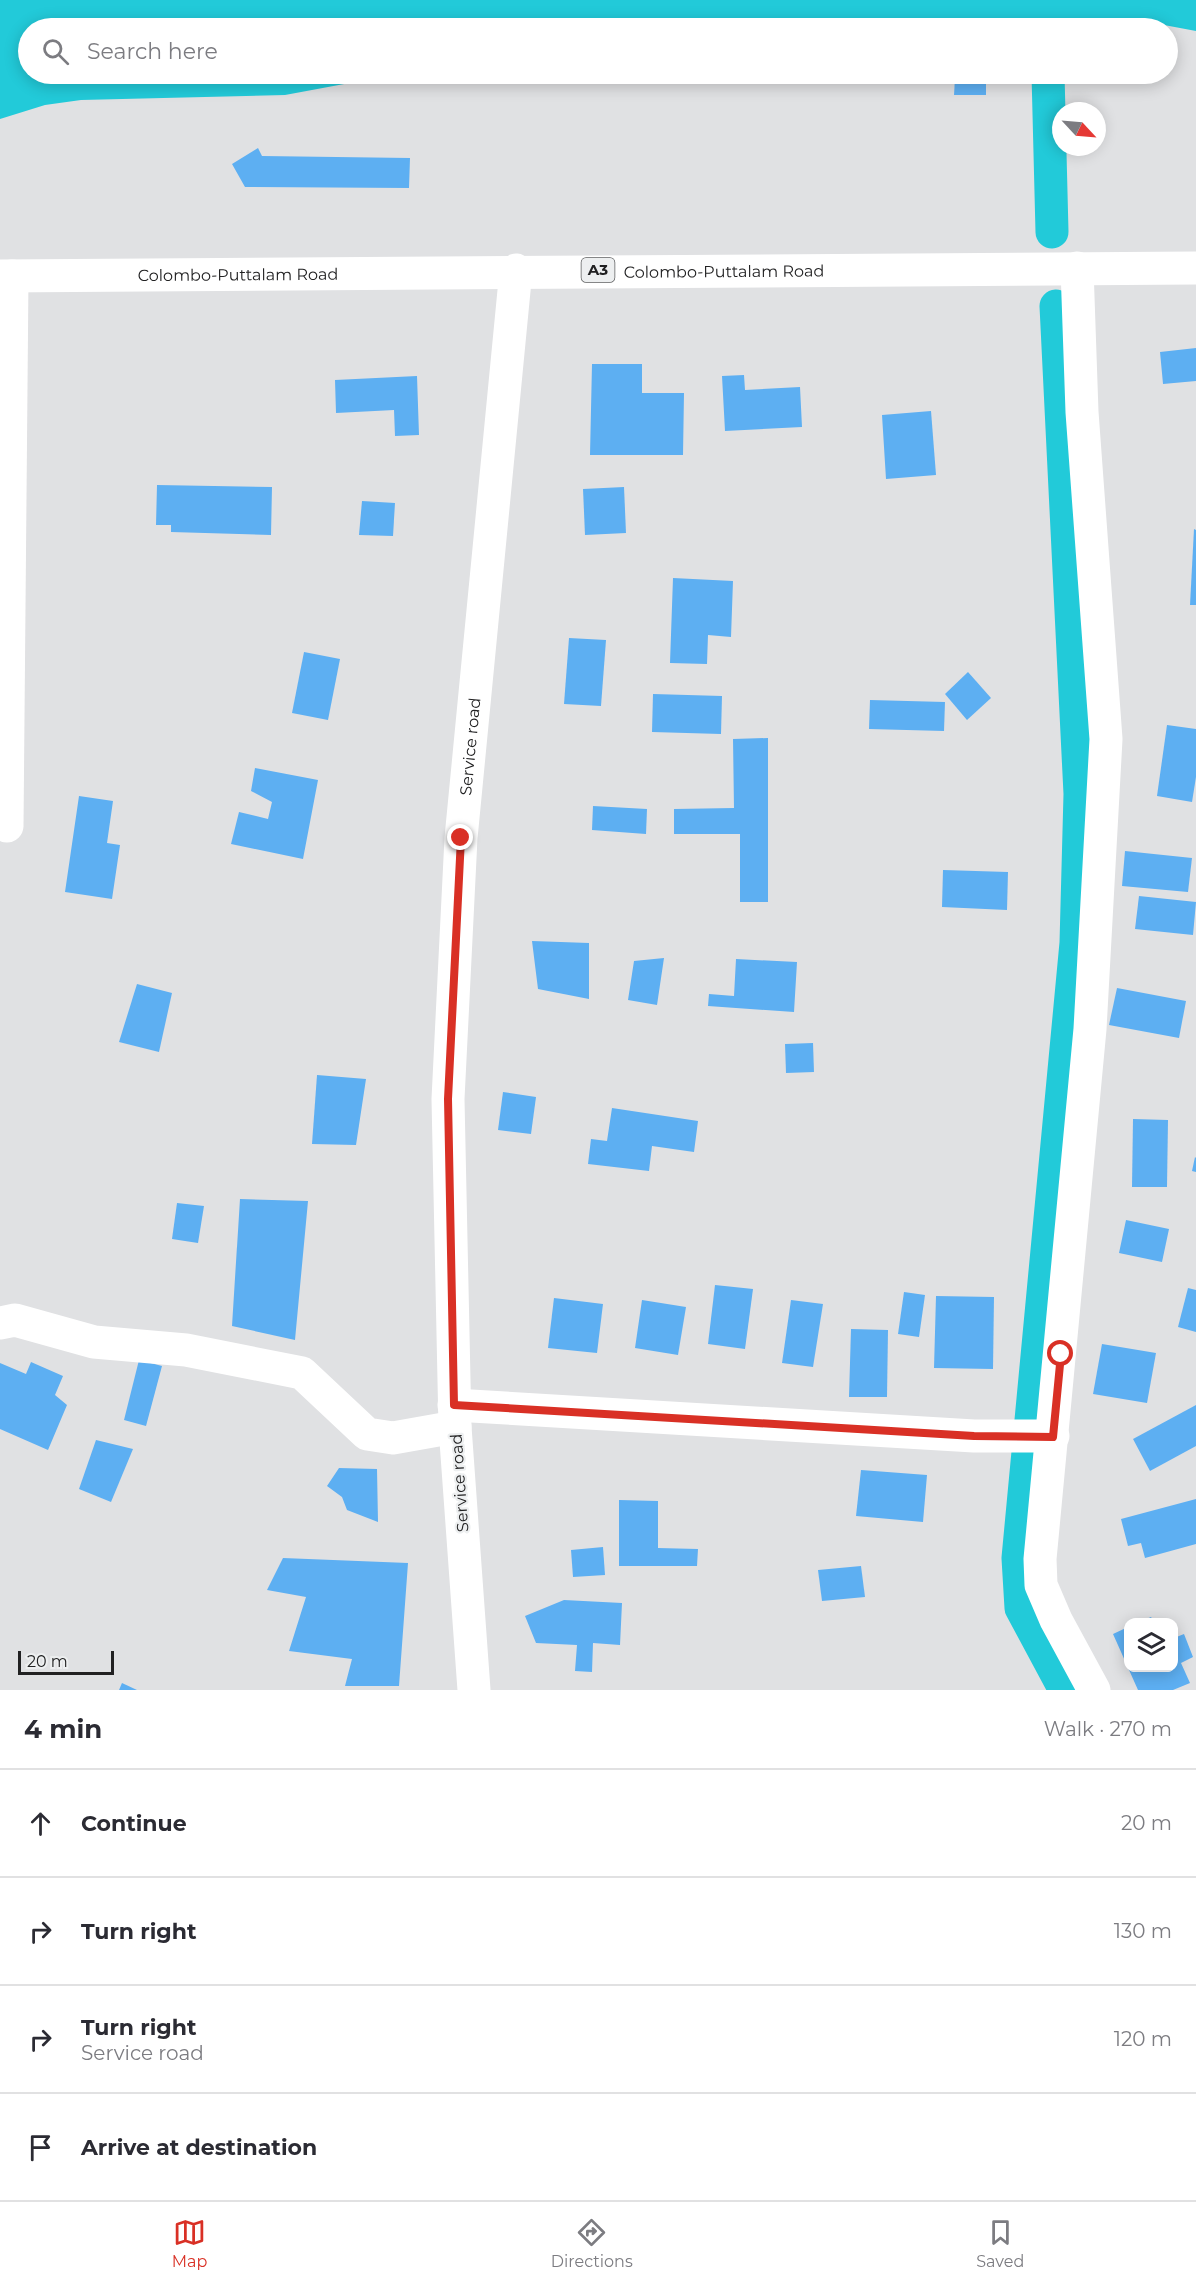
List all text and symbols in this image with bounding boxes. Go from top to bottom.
search box [18,18,1178,84]
icon: search [39,35,72,68]
text: Search here [87,38,218,65]
north arrow [1052,102,1106,156]
road number: A3 [582,258,614,282]
street label: Colombo-Puttalam Road [624,261,824,282]
street label: Colombo-Puttalam Road [138,265,338,285]
street label: Service road [456,697,485,796]
route end [447,824,473,850]
route start [1047,1340,1073,1366]
street label: Service road [447,1433,472,1533]
map controls [1124,1618,1178,1672]
button: layers [1124,1618,1178,1672]
scale bar [18,1648,114,1676]
text: 20 m [27,1652,68,1671]
text: 4 min [24,1713,102,1745]
text: Walk · 270 m [1044,1717,1172,1741]
icon: ahead [24,1807,57,1840]
text: Continue [81,1810,187,1837]
text: 20 m [1121,1811,1172,1835]
icon: right [24,1915,57,1948]
text: Turn right [81,1918,196,1945]
text: 130 m [1114,1919,1172,1943]
text: Turn right [81,2014,196,2041]
icon: right [24,2023,57,2056]
text: 120 m [1114,2027,1172,2051]
text: Service road [81,2041,204,2065]
icon: arrive [24,2131,57,2164]
text: Arrive at destination [81,2134,317,2161]
tab: Map [172,2216,207,2271]
tab: Directions [551,2216,633,2271]
tab: Saved [976,2216,1024,2271]

